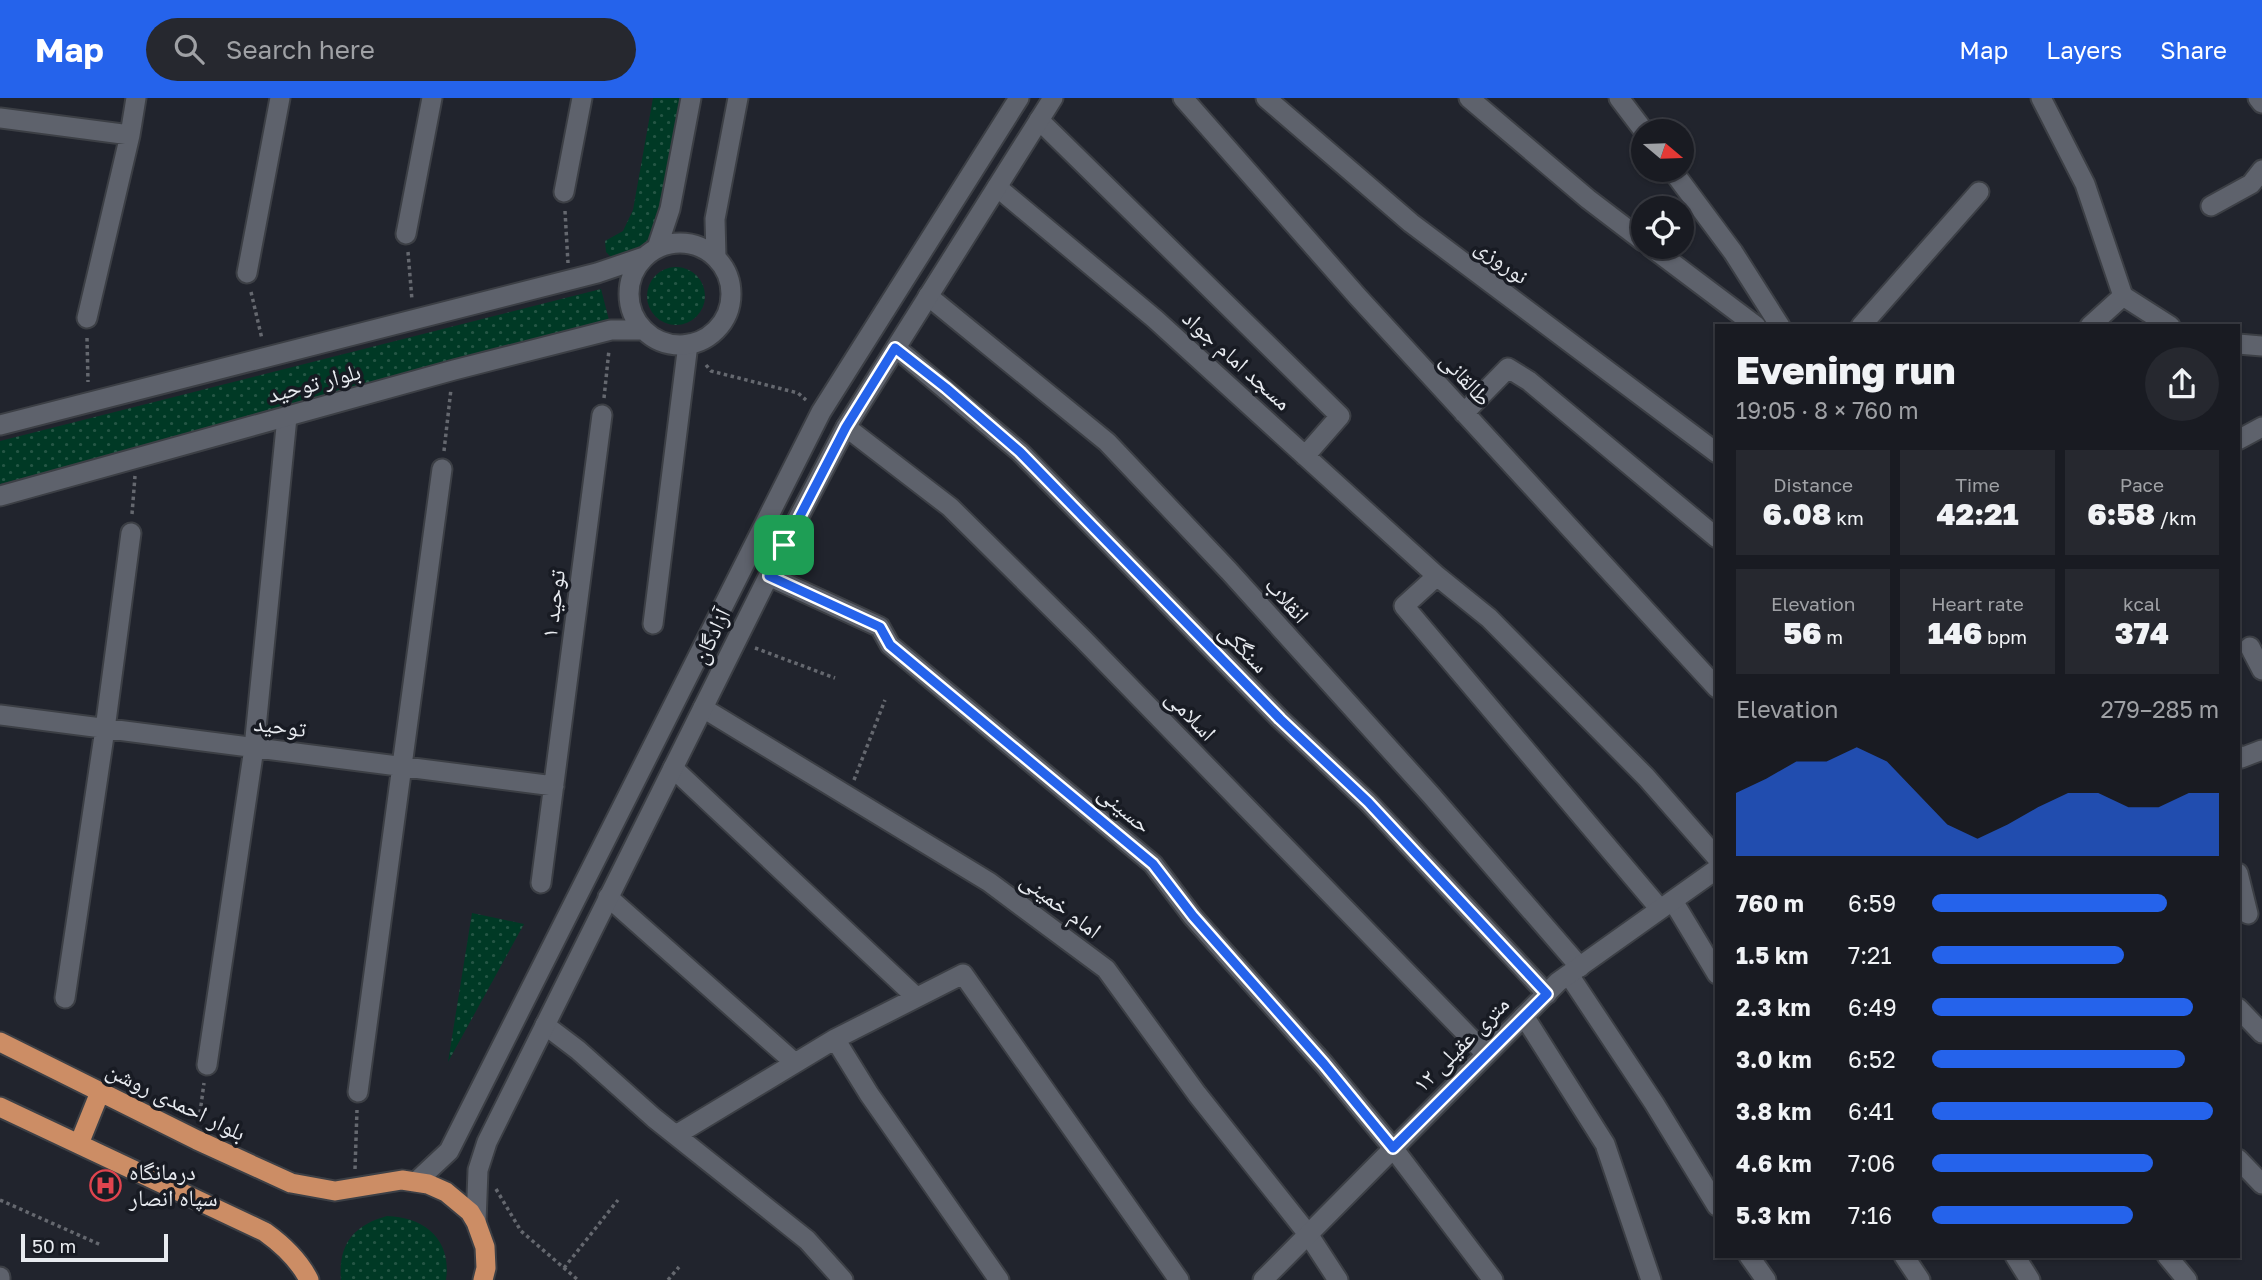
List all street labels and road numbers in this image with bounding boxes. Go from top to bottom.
street label: نوروزی [1470,231,1535,290]
street label: مسجد امام جواد [1175,303,1298,418]
street label: طالقانی [1435,346,1498,412]
street label: بلوار توحید [264,356,364,409]
street label: توحید ۱ [534,568,570,640]
street label: انقلاب [1259,570,1316,629]
street label: آزادگان [685,602,737,668]
street label: سنگکی [1214,616,1275,679]
street label: اسلامی [1160,683,1223,747]
street label: توحید [252,708,308,743]
street label: حسینی [1093,778,1158,839]
street label: امام خمینی [1014,865,1107,946]
street label: ۱۲ متری عقیلی [1406,989,1515,1098]
street label: بلوار احمدی روشن [102,1054,251,1147]

